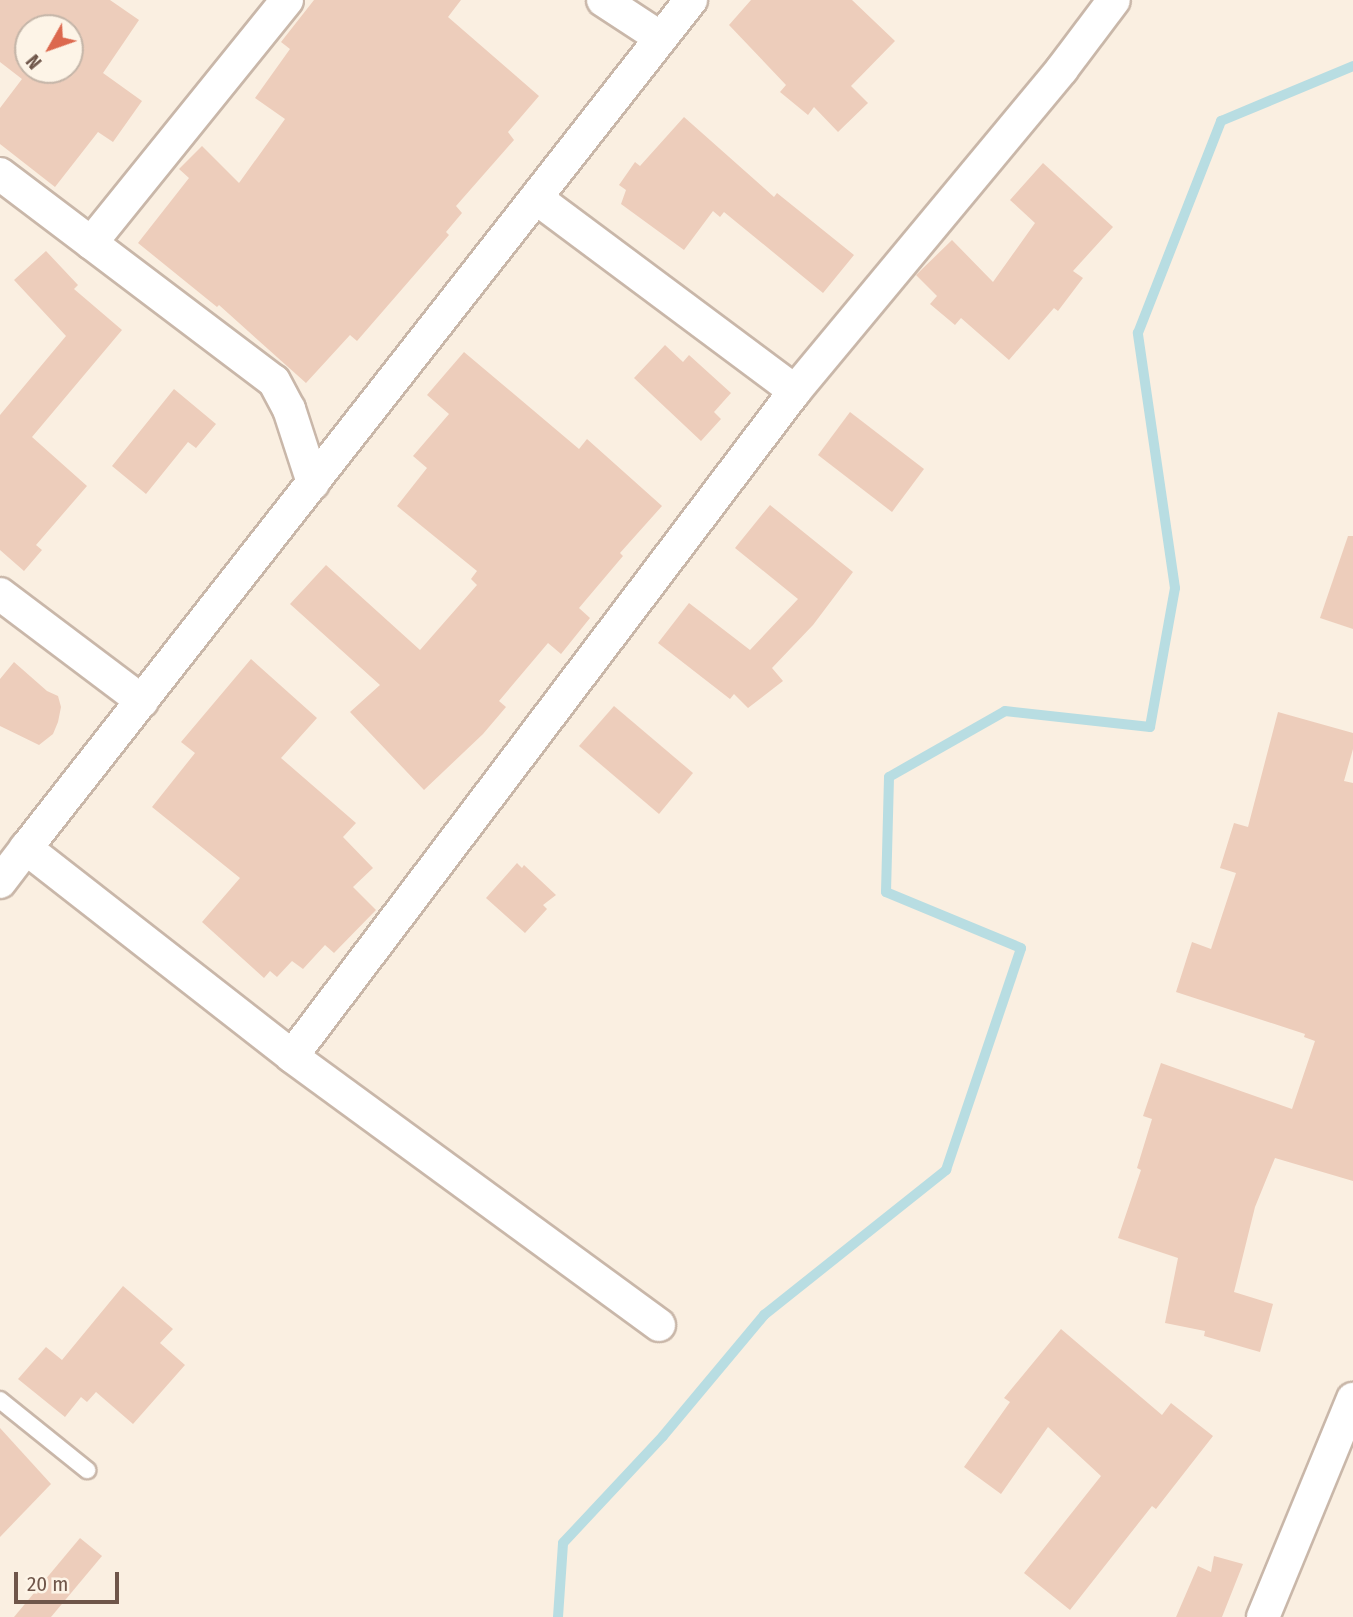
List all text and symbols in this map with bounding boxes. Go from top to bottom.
north arrow [14,14,84,84]
text: N [22,50,47,73]
scale bar [18,1558,122,1602]
text: 20 m [27,1571,68,1597]

